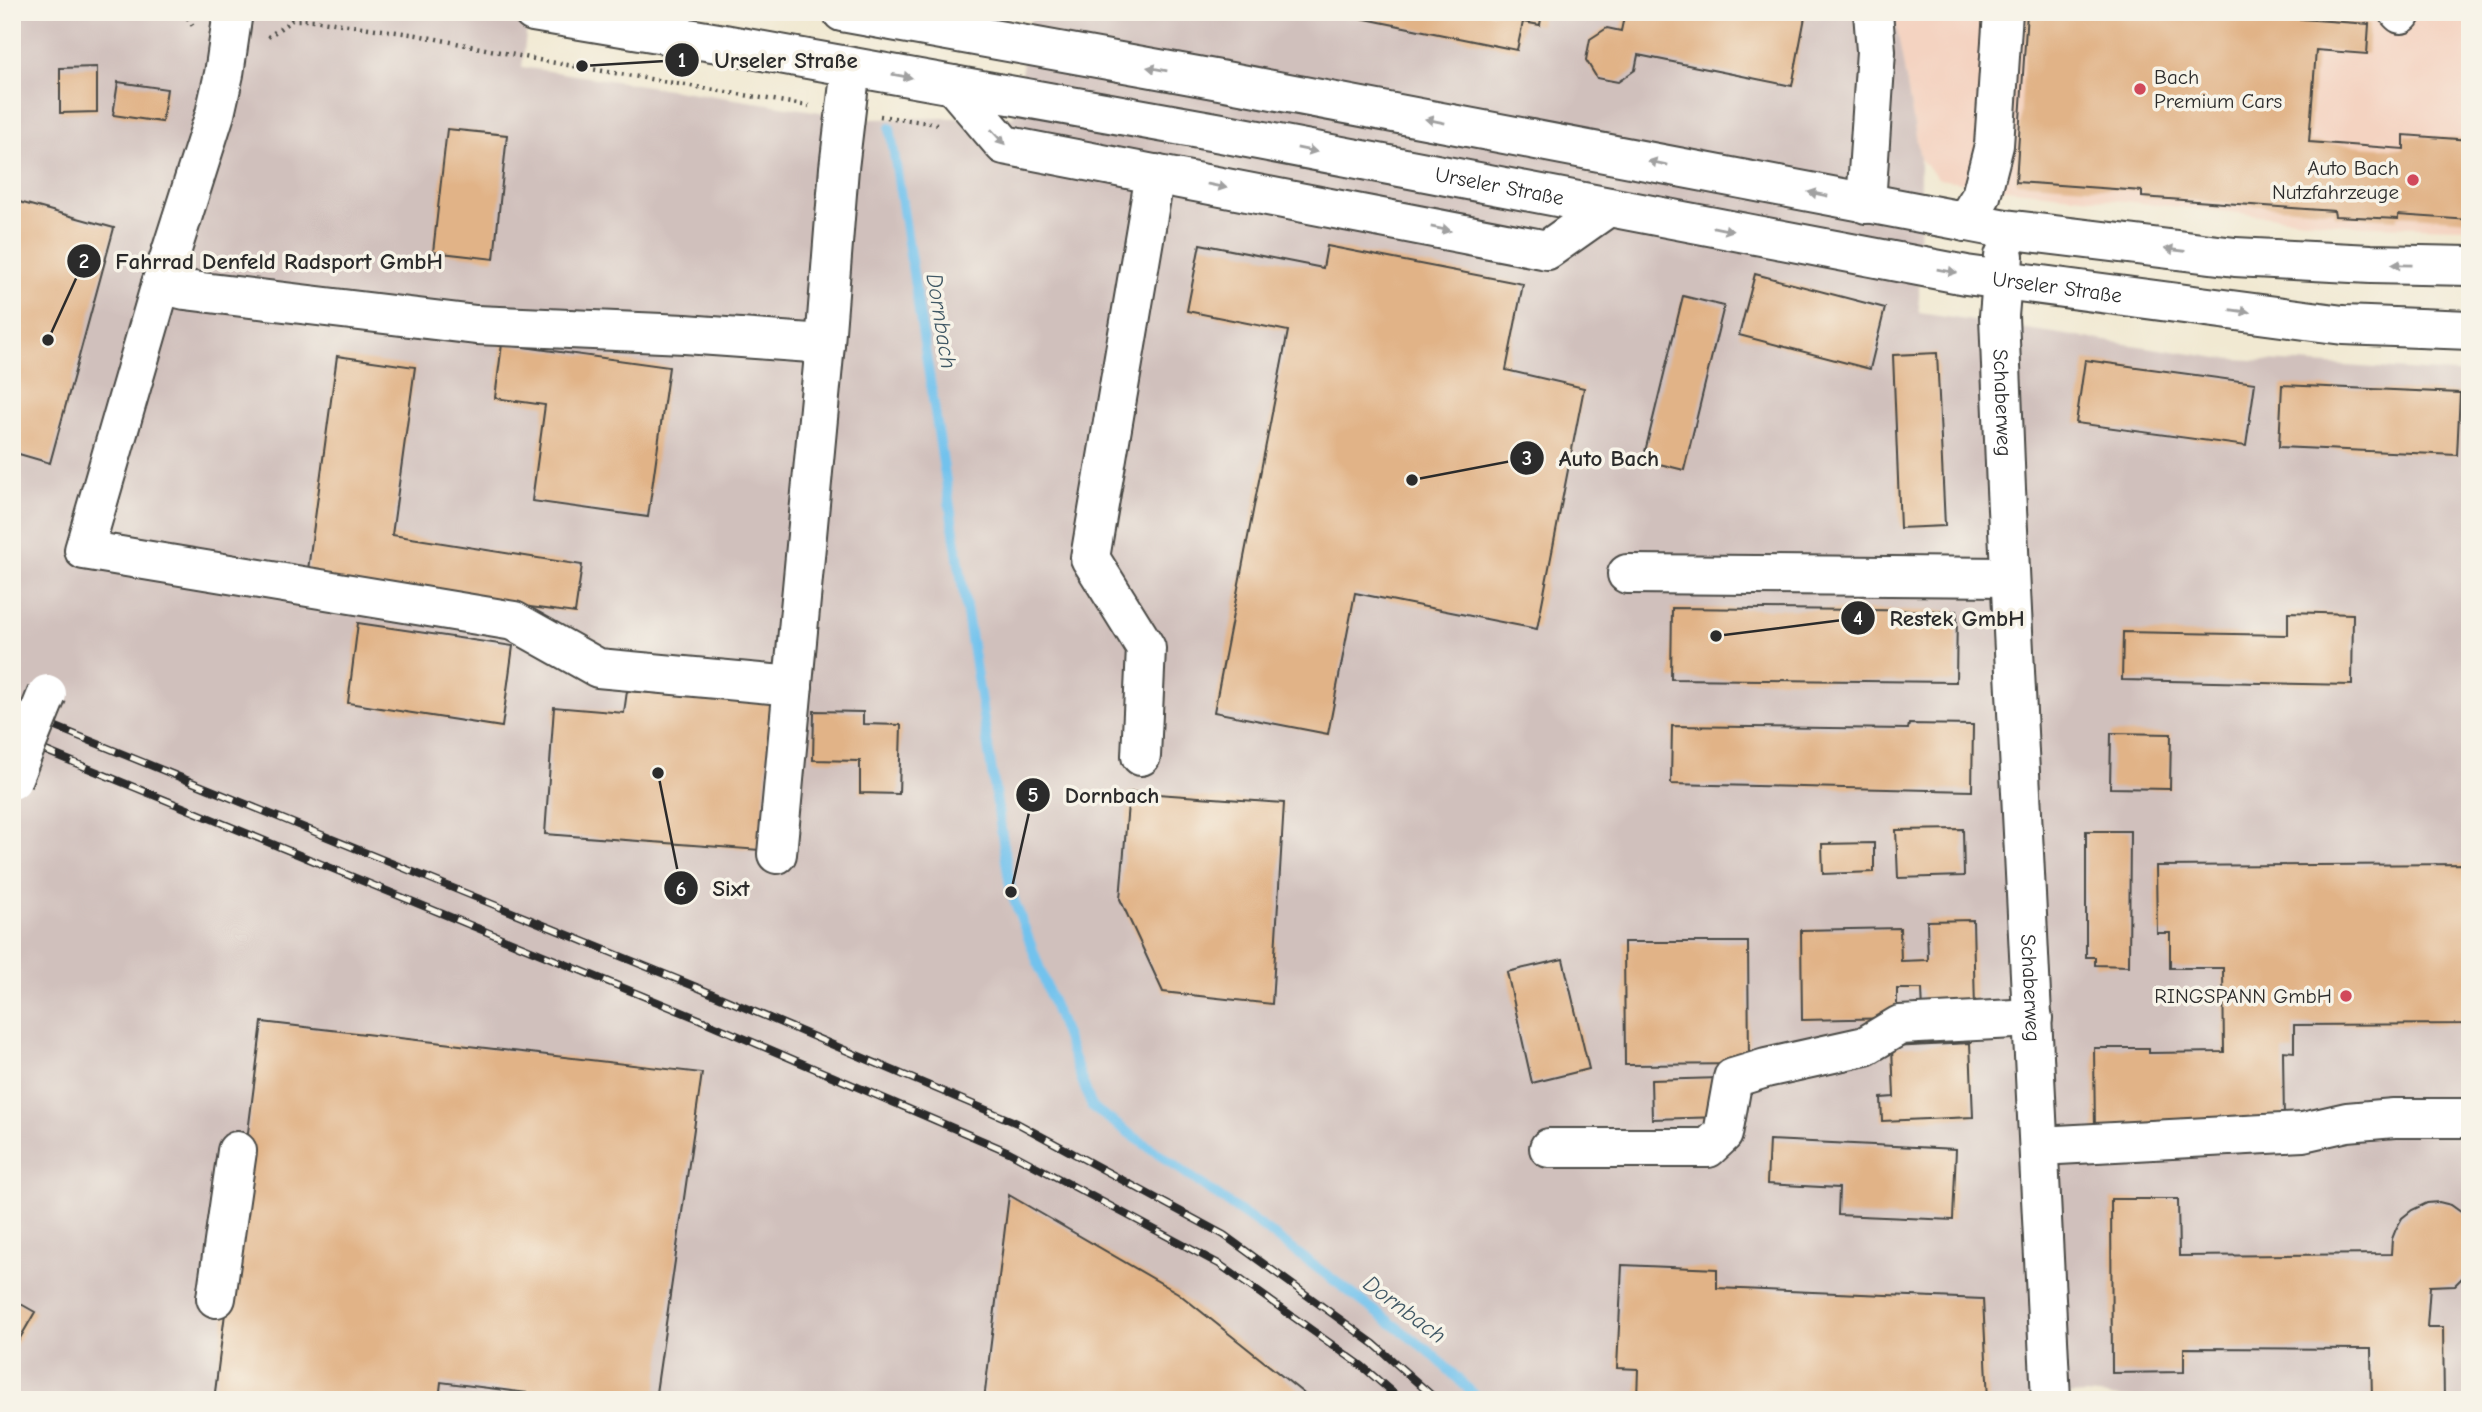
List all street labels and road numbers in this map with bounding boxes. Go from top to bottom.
street label: Urseler Straße [1433,162,1566,210]
street label: Urseler Straße [1991,267,2124,308]
street label: Schaberweg [1988,348,2017,457]
street label: Schaberweg [2016,934,2045,1042]

